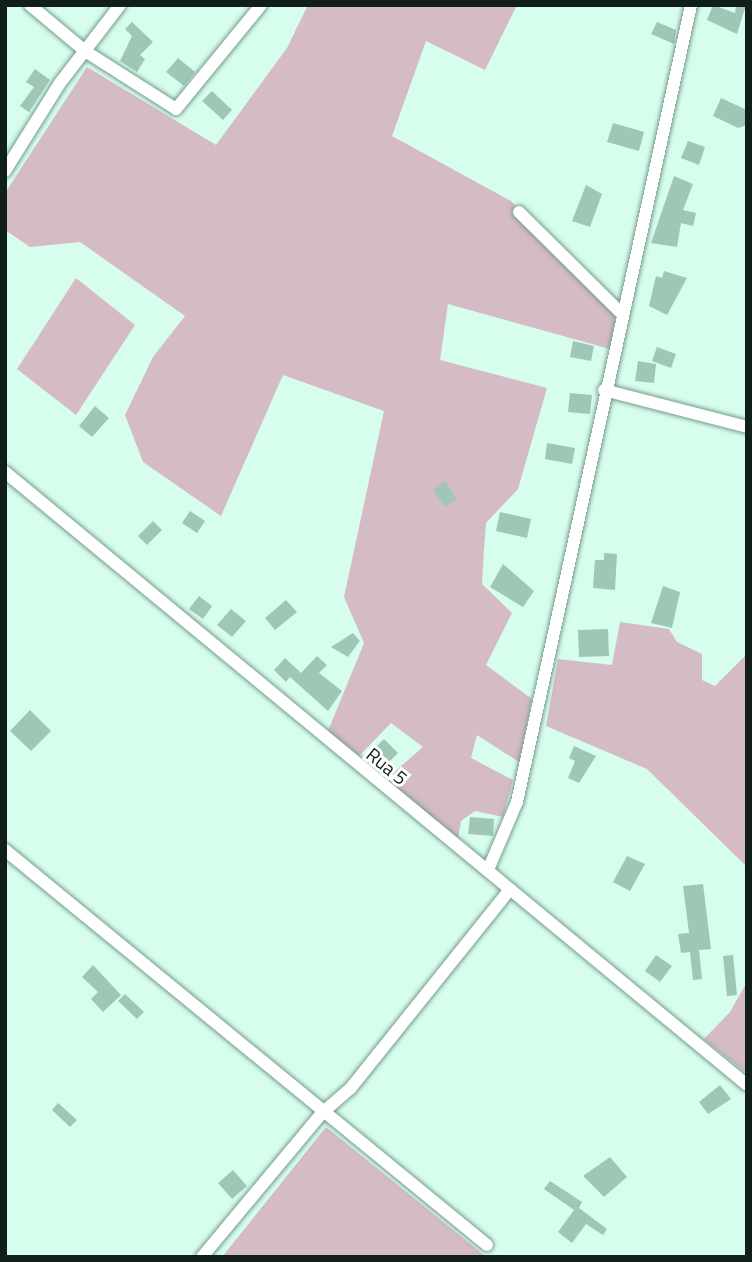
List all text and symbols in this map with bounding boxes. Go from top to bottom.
street label: Rua 5 [362,743,412,789]

